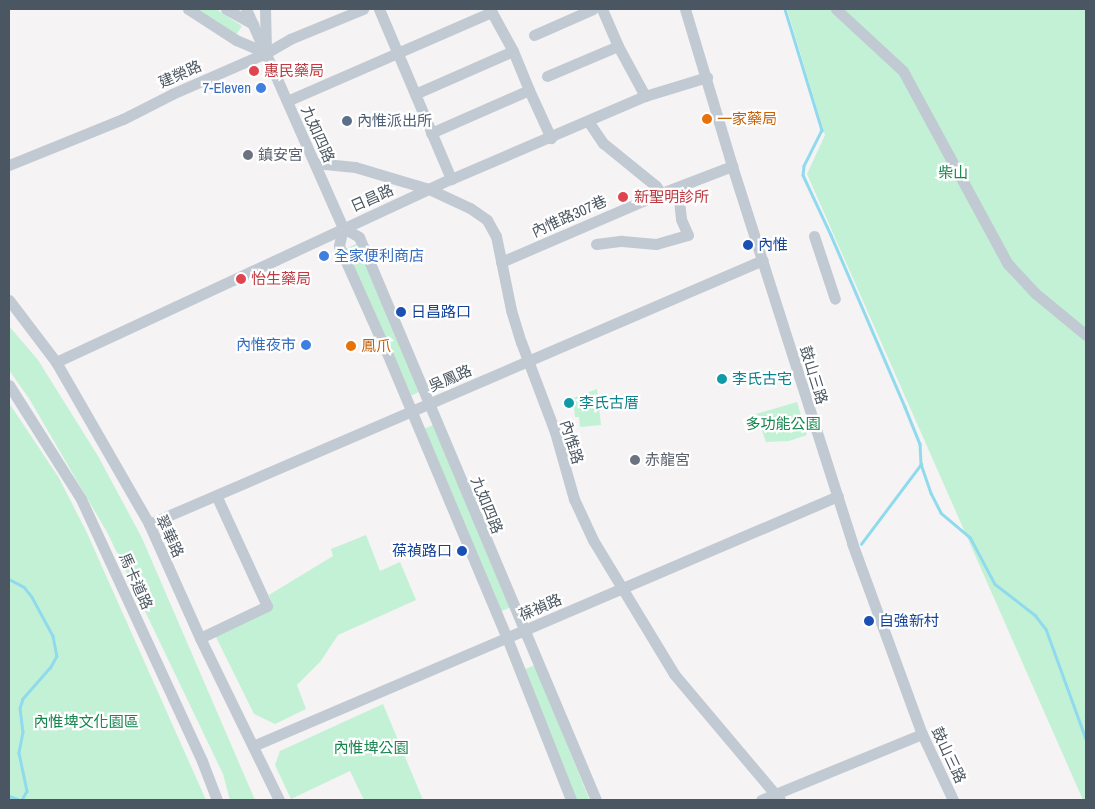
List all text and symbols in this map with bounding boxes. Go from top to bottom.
street label: 建榮路 [156,57,204,91]
place label: 惠民藥局 [264,62,324,80]
marker: 惠民藥局 [248,65,260,77]
place label: 7-Eleven [202,79,251,97]
marker: 7-Eleven [255,82,267,94]
street label: 九如四路 [298,103,338,165]
place label: 一家藥局 [717,110,777,128]
place label: 內惟派出所 [357,112,432,130]
marker: 一家藥局 [701,113,713,125]
marker: 內惟派出所 [341,115,353,127]
place label: 鎮安宮 [258,146,303,164]
marker: 鎮安宮 [242,149,254,161]
park label: 柴山 [938,164,968,182]
street label: 日昌路 [348,181,396,215]
place label: 新聖明診所 [634,188,709,206]
marker: 新聖明診所 [616,190,630,204]
street label: 內惟路307巷 [529,191,609,241]
place label: 內惟 [758,236,788,254]
marker: 內惟 [742,239,754,251]
place label: 全家便利商店 [334,247,424,265]
marker: 全家便利商店 [318,250,330,262]
place label: 怡生藥局 [251,270,311,288]
marker: 怡生藥局 [235,273,247,285]
place label: 日昌路口 [411,303,471,321]
marker: 日昌路口 [395,306,407,318]
place label: 內惟夜市 [236,336,296,354]
place label: 鳳爪 [361,337,391,355]
marker: 內惟夜市 [300,339,312,351]
marker: 鳳爪 [345,340,357,352]
street label: 鼓山三路 [797,344,831,406]
street label: 吳鳳路 [426,361,474,395]
place label: 李氏古宅 [732,370,792,388]
marker: 李氏古宅 [716,373,728,385]
place label: 李氏古厝 [579,394,639,412]
marker: 李氏古厝 [563,397,575,409]
park label: 多功能公園 [746,415,820,433]
street label: 內惟路 [557,418,587,466]
place label: 赤龍宮 [645,451,690,469]
marker: 赤龍宮 [629,454,641,466]
street label: 九如四路 [467,474,507,536]
street label: 翠華路 [152,512,188,560]
place label: 葆禎路口 [392,542,452,560]
marker: 葆禎路口 [456,545,468,557]
street label: 馬卡道路 [116,550,156,612]
street label: 葆禎路 [516,590,564,624]
place label: 自強新村 [879,612,939,630]
marker: 自強新村 [863,615,875,627]
park label: 內惟埤文化園區 [34,713,138,731]
street label: 鼓山三路 [928,724,970,786]
park label: 內惟埤公園 [334,739,408,757]

